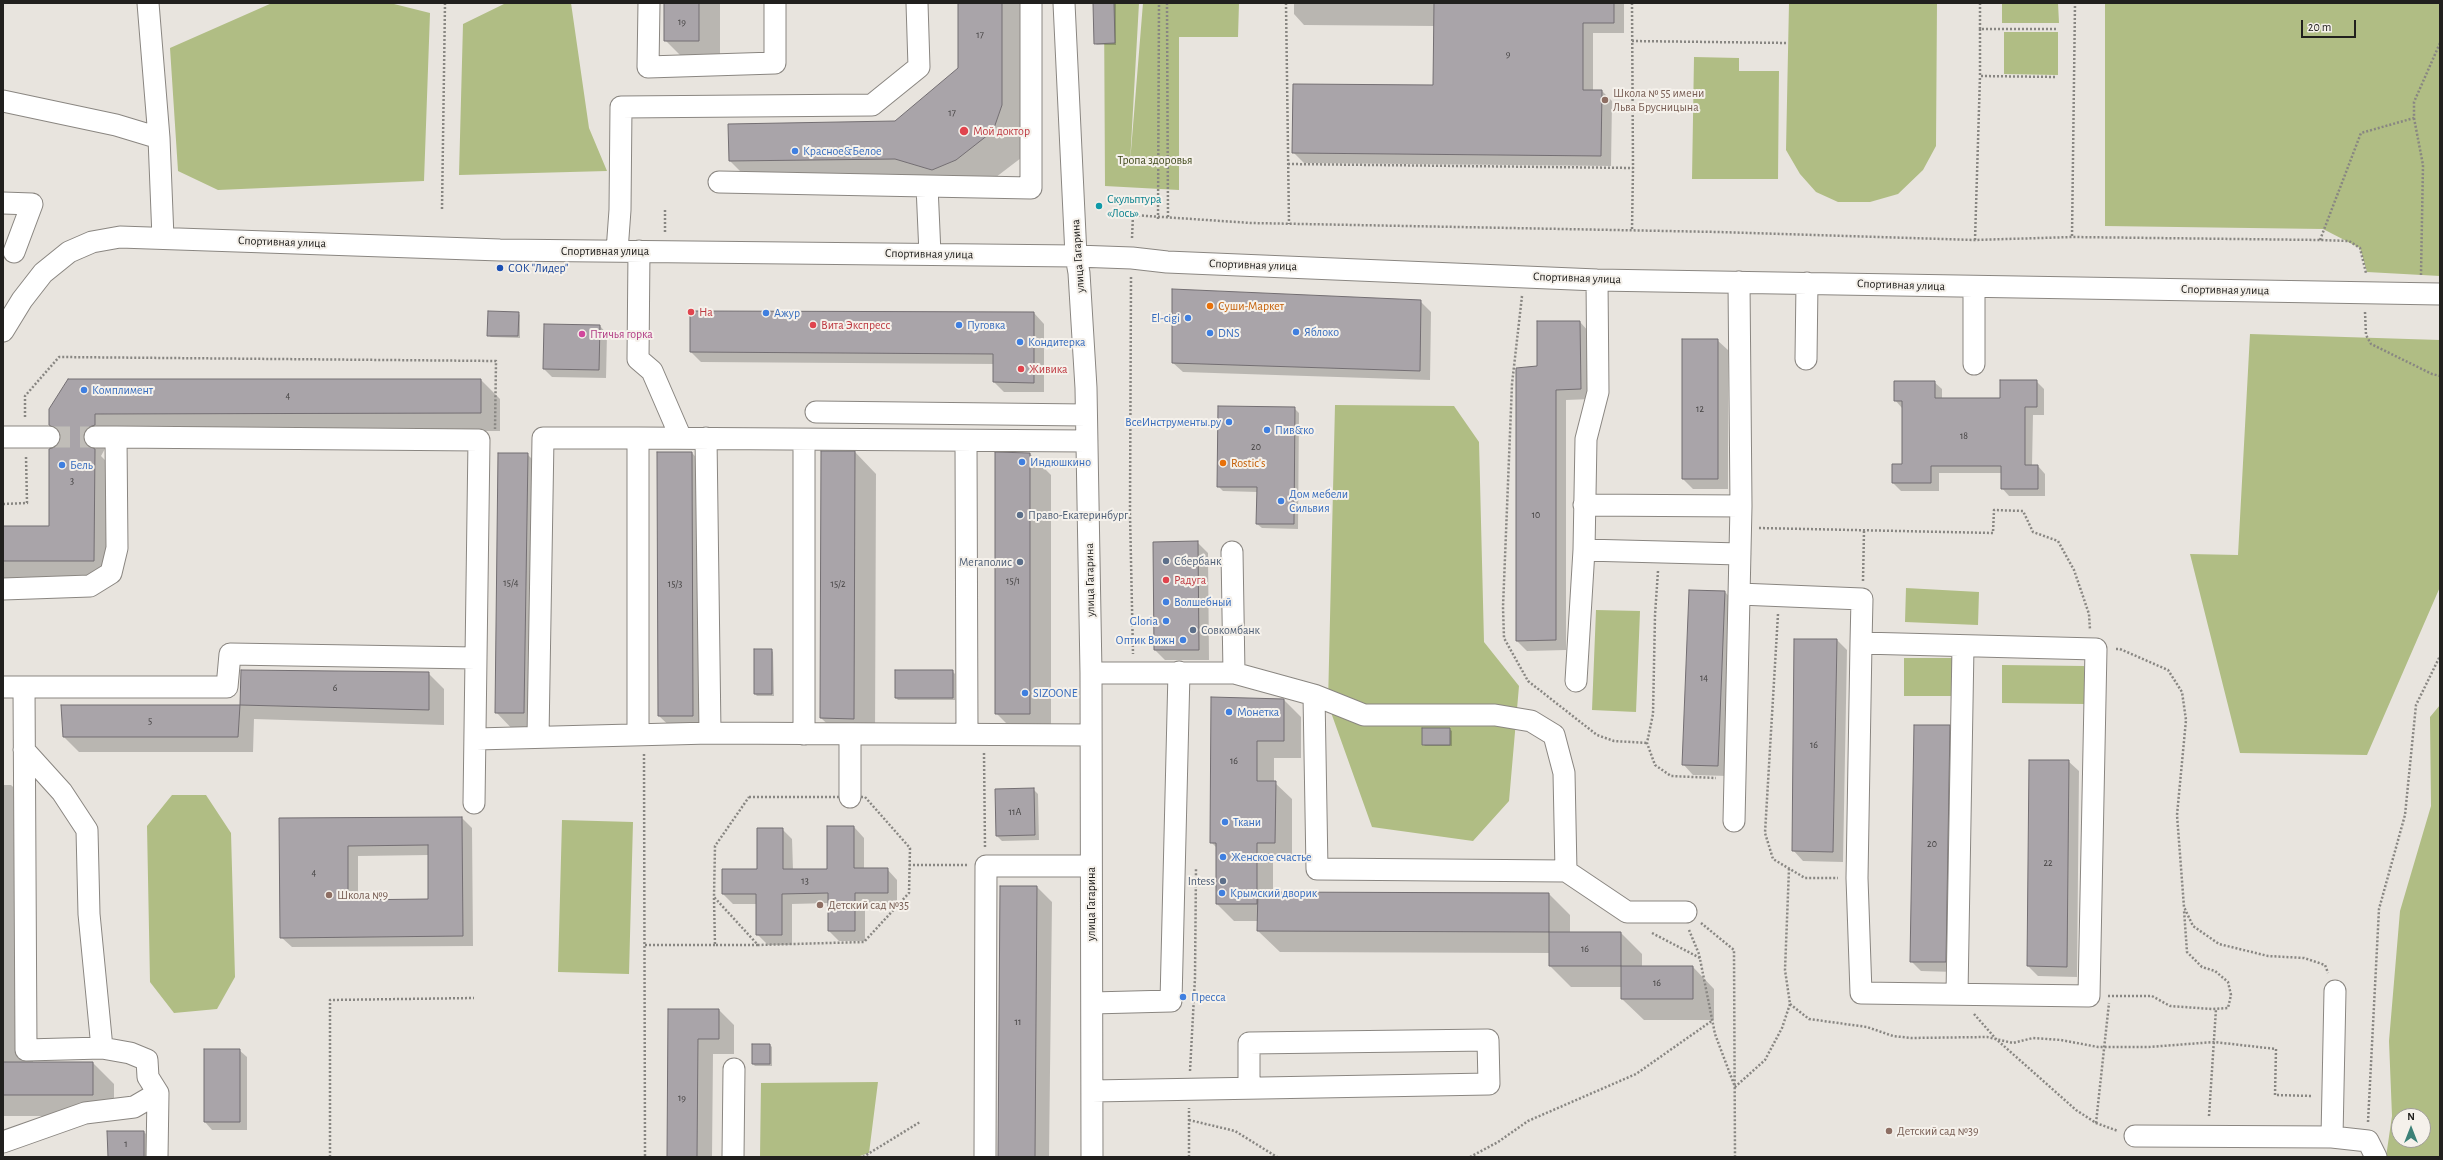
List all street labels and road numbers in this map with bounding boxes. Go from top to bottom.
street label: улица Гагарина [1068,219,1088,293]
street label: Спортивная улица [238,233,326,251]
street label: Спортивная улица [561,244,649,258]
street label: Спортивная улица [885,246,973,262]
street label: Спортивная улица [1209,256,1297,274]
street label: Спортивная улица [1533,269,1621,287]
street label: Спортивная улица [1857,276,1945,294]
street label: Спортивная улица [2181,282,2269,298]
street label: улица Гагарина [1082,543,1098,617]
street label: улица Гагарина [1084,867,1098,941]

